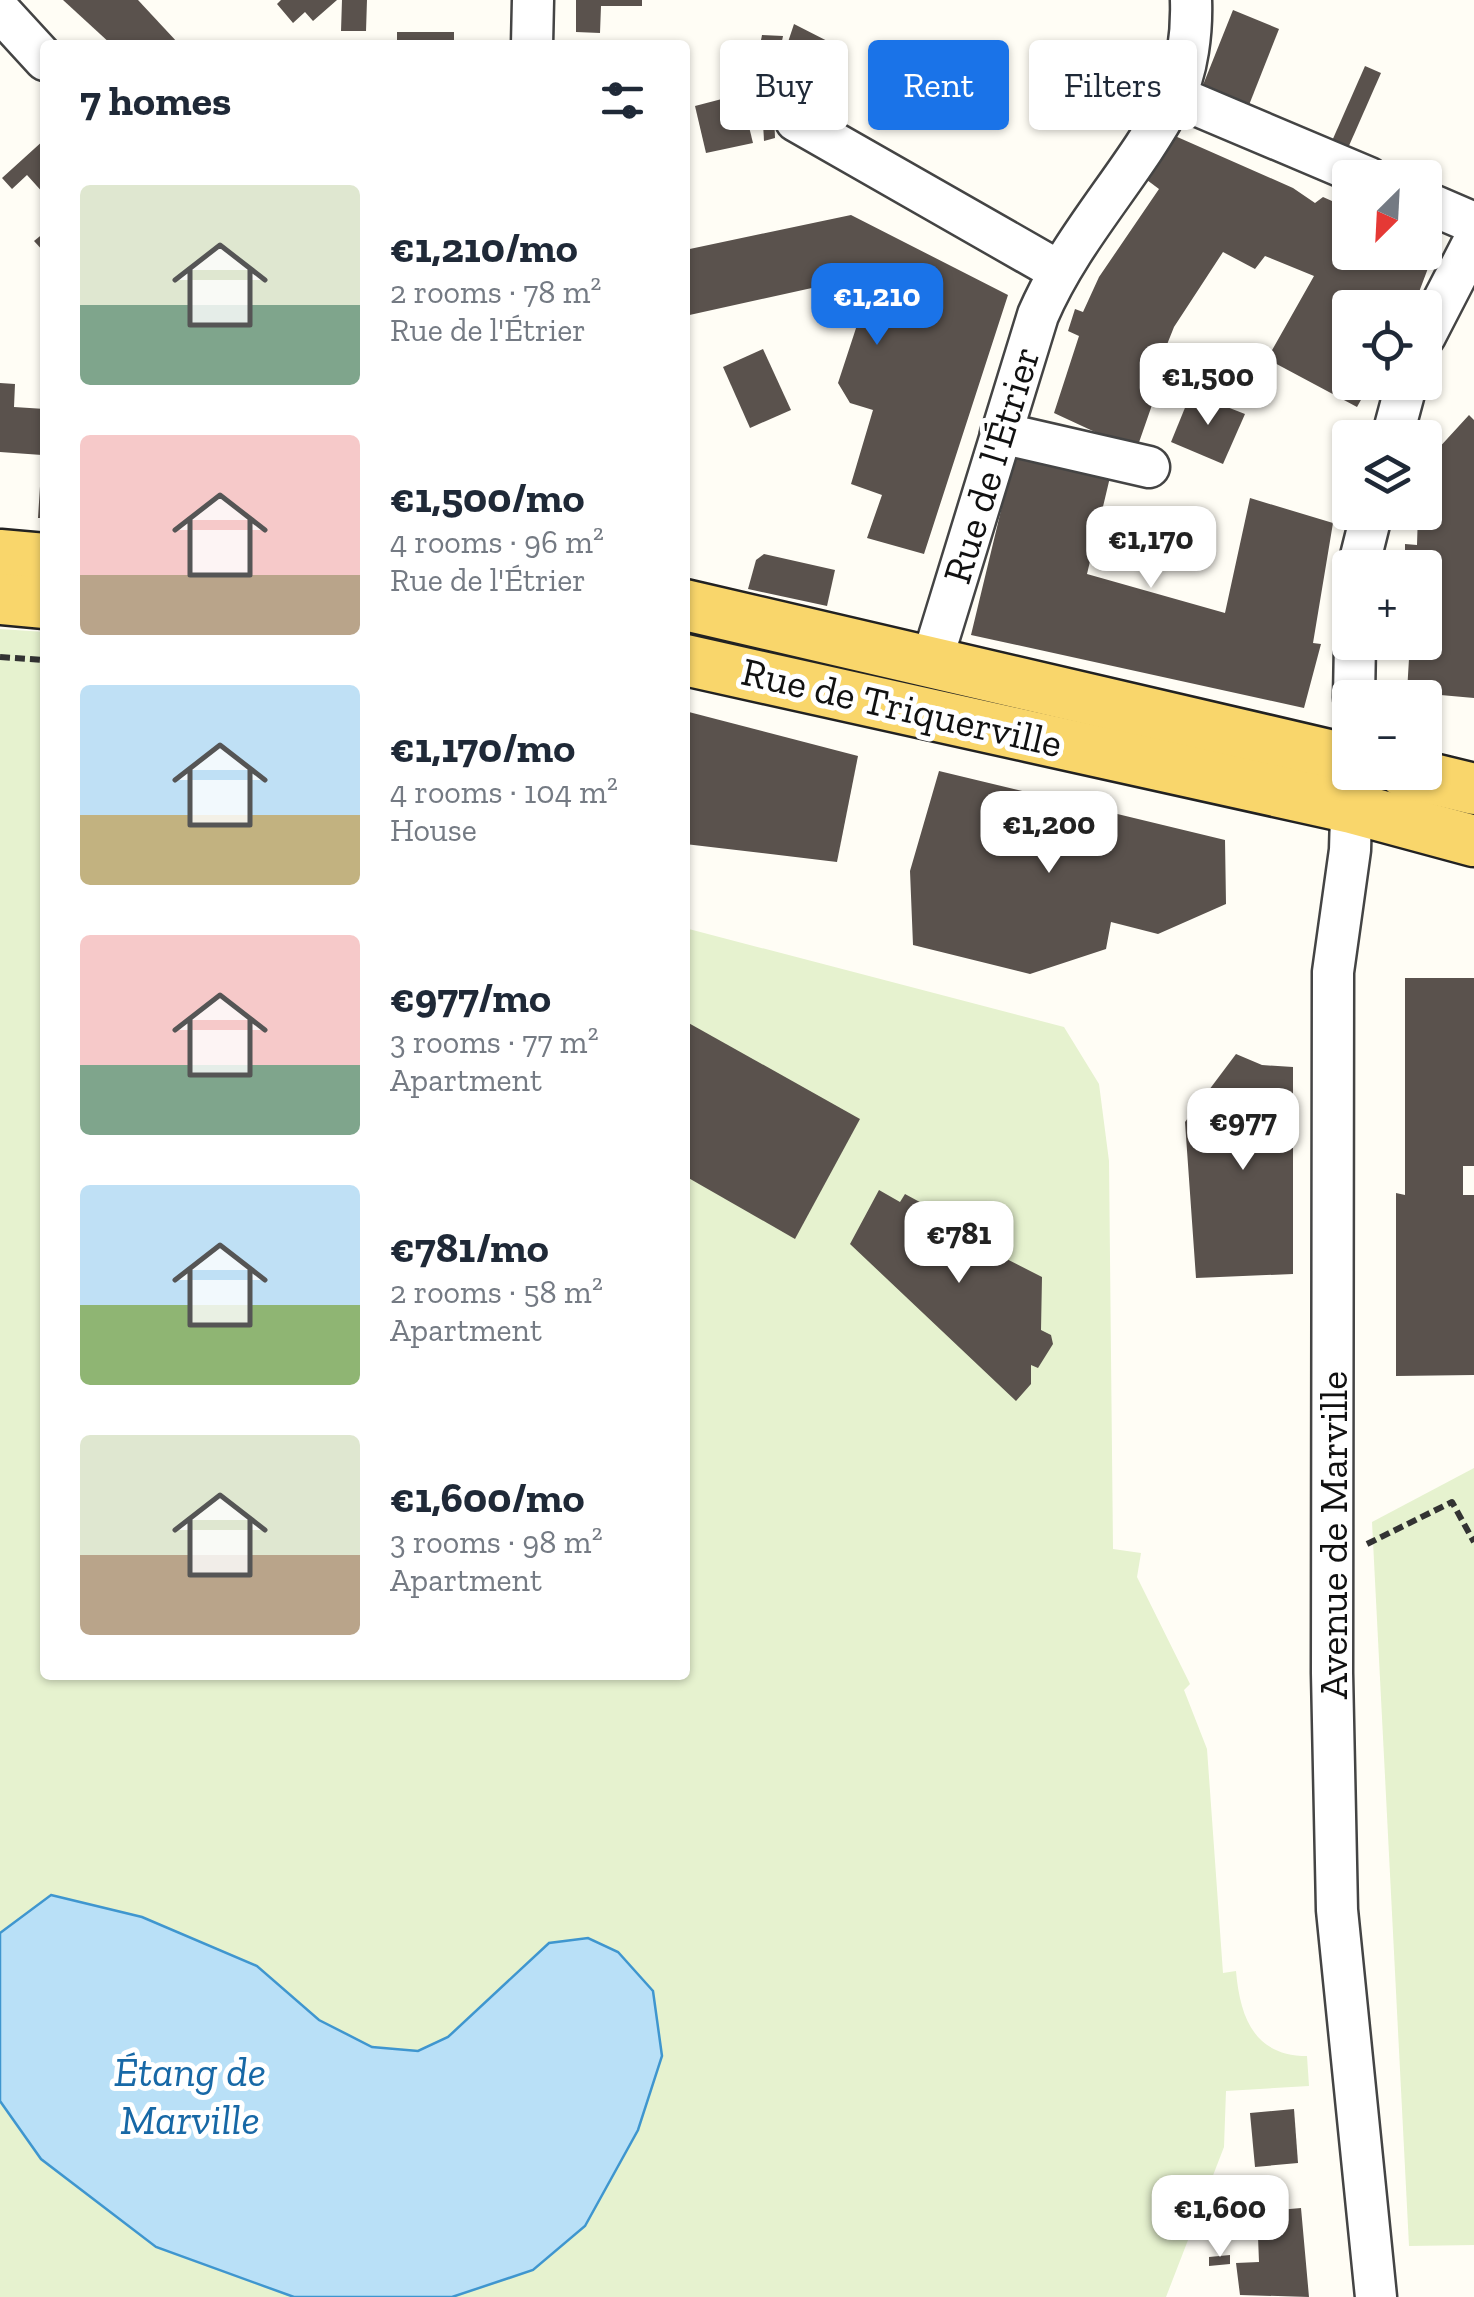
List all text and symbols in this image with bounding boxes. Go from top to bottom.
chip: Buy [720,40,848,130]
chip: Rent [868,40,1009,130]
chip: Filters [1029,40,1197,130]
icon: filters [595,73,650,128]
text: 7 homes [80,75,231,126]
north arrow [1332,160,1442,270]
map controls [1332,160,1442,790]
text: €1,210/mo [390,222,578,273]
icon: home [160,225,280,345]
pin: €1,210 [796,263,958,348]
text: 2 rooms · 78 m² [390,273,601,311]
text: €1,210 [833,276,921,314]
button: locate [1332,290,1442,400]
text: Rue de l'Étrier [390,311,586,349]
street label: Rue de l'Étrier [932,341,1050,589]
pin: €1,500 [1127,343,1289,428]
text: €1,500 [1162,356,1254,394]
button: layers [1332,420,1442,530]
text: €1,500/mo [390,472,584,523]
icon: home [160,475,280,595]
pin: €1,170 [1070,506,1232,591]
text: €1,170 [1108,519,1194,557]
text: 4 rooms · 96 m² [390,523,604,561]
button: + [1332,550,1442,660]
text: Rue de l'Étrier [390,561,586,599]
street label: Rue de Triquerville [737,647,1067,767]
button: − [1332,680,1442,790]
text: €1,170/mo [390,722,575,773]
icon: home [160,725,280,845]
text: 4 rooms · 104 m² [390,773,618,811]
pin: €1,200 [968,791,1130,876]
text: €1,200 [1002,804,1096,842]
text: House [390,811,477,849]
text: €977/mo [390,972,551,1023]
icon: home [160,975,280,1095]
text: 3 rooms · 77 m² [390,1023,598,1061]
text: Apartment [390,1061,542,1099]
pin: €977 [1184,1088,1302,1173]
text: €977 [1209,1101,1277,1139]
pin: €781 [900,1201,1018,1286]
text: €781 [927,1214,991,1252]
text: €781/mo [390,1222,549,1273]
icon: home [160,1225,280,1345]
text: 2 rooms · 58 m² [390,1273,603,1311]
text: Apartment [390,1311,542,1349]
street label: Avenue de Marville [1309,1371,1357,1699]
text: €1,600/mo [390,1472,584,1523]
icon: home [160,1475,280,1595]
text: 3 rooms · 98 m² [390,1523,603,1561]
text: Apartment [390,1561,542,1599]
water label: Étang de Marville [114,2046,266,2145]
pin: €1,600 [1139,2175,1301,2260]
text: €1,600 [1174,2188,1266,2226]

